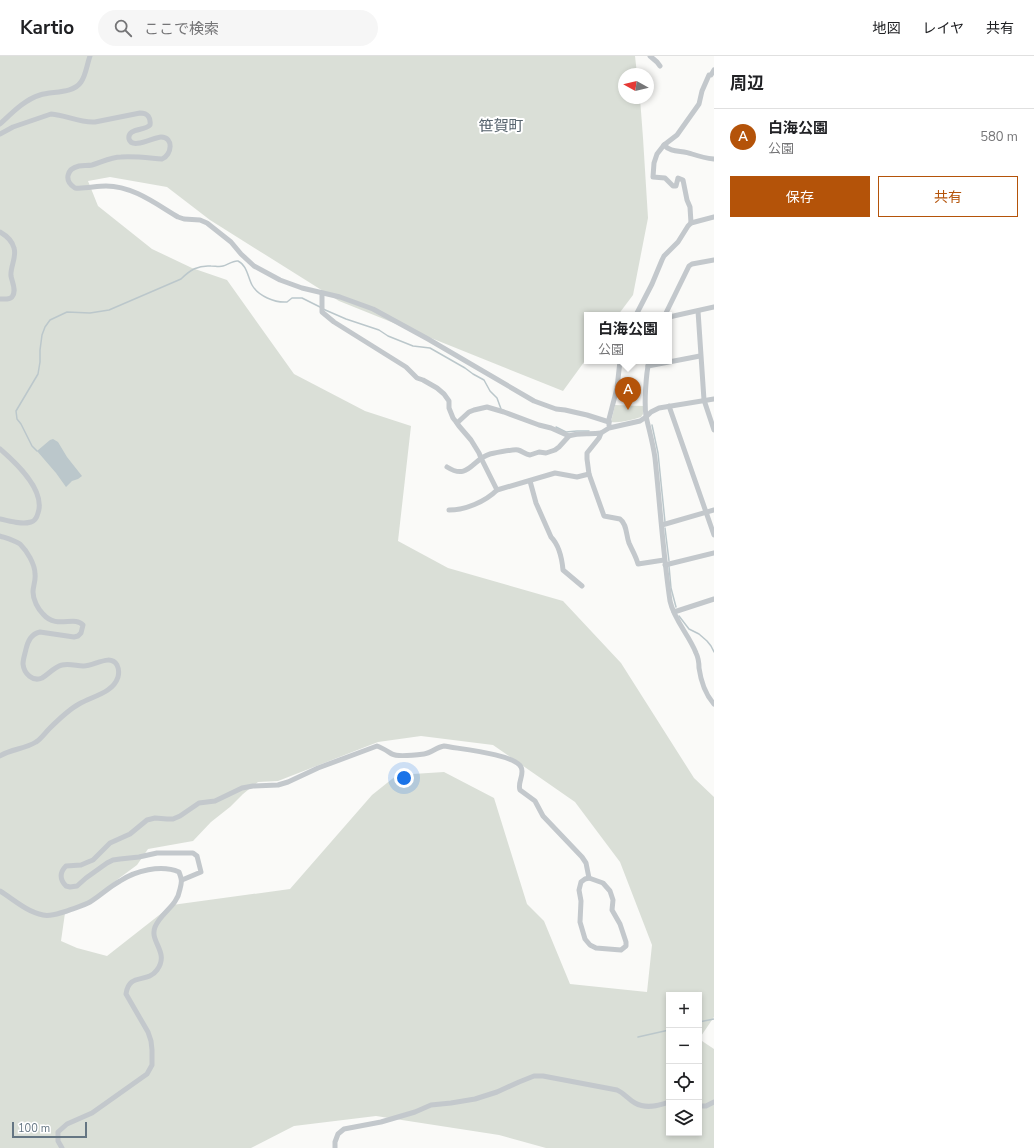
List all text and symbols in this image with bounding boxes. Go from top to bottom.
search box [98,10,378,46]
text: Kartio [20,15,74,41]
icon: search [112,17,134,39]
text: ここで検索 [144,19,219,39]
text: 地図 [872,19,900,38]
text: レイヤ [922,19,964,38]
text: 共有 [986,19,1014,38]
north arrow [618,68,654,104]
text: 周辺 [730,72,764,95]
district label: 笹賀町 [478,116,524,136]
text: 白海公園 [768,118,828,138]
text: A [738,128,748,146]
text: 580 m [980,128,1018,146]
text: 公園 [768,140,794,158]
button: 保存 [730,176,870,217]
button: 共有 [878,176,1018,217]
popup [584,312,672,364]
text: 白海公園 [598,319,658,339]
text: 公園 [598,341,624,359]
pin: A [615,377,641,410]
your location [394,768,414,788]
map controls [666,992,702,1136]
button: + [666,992,702,1028]
button: − [666,1028,702,1064]
button: locate [666,1064,702,1100]
button: layers [666,1100,702,1136]
scale bar [12,1120,87,1139]
text: 100 m [18,1121,50,1136]

